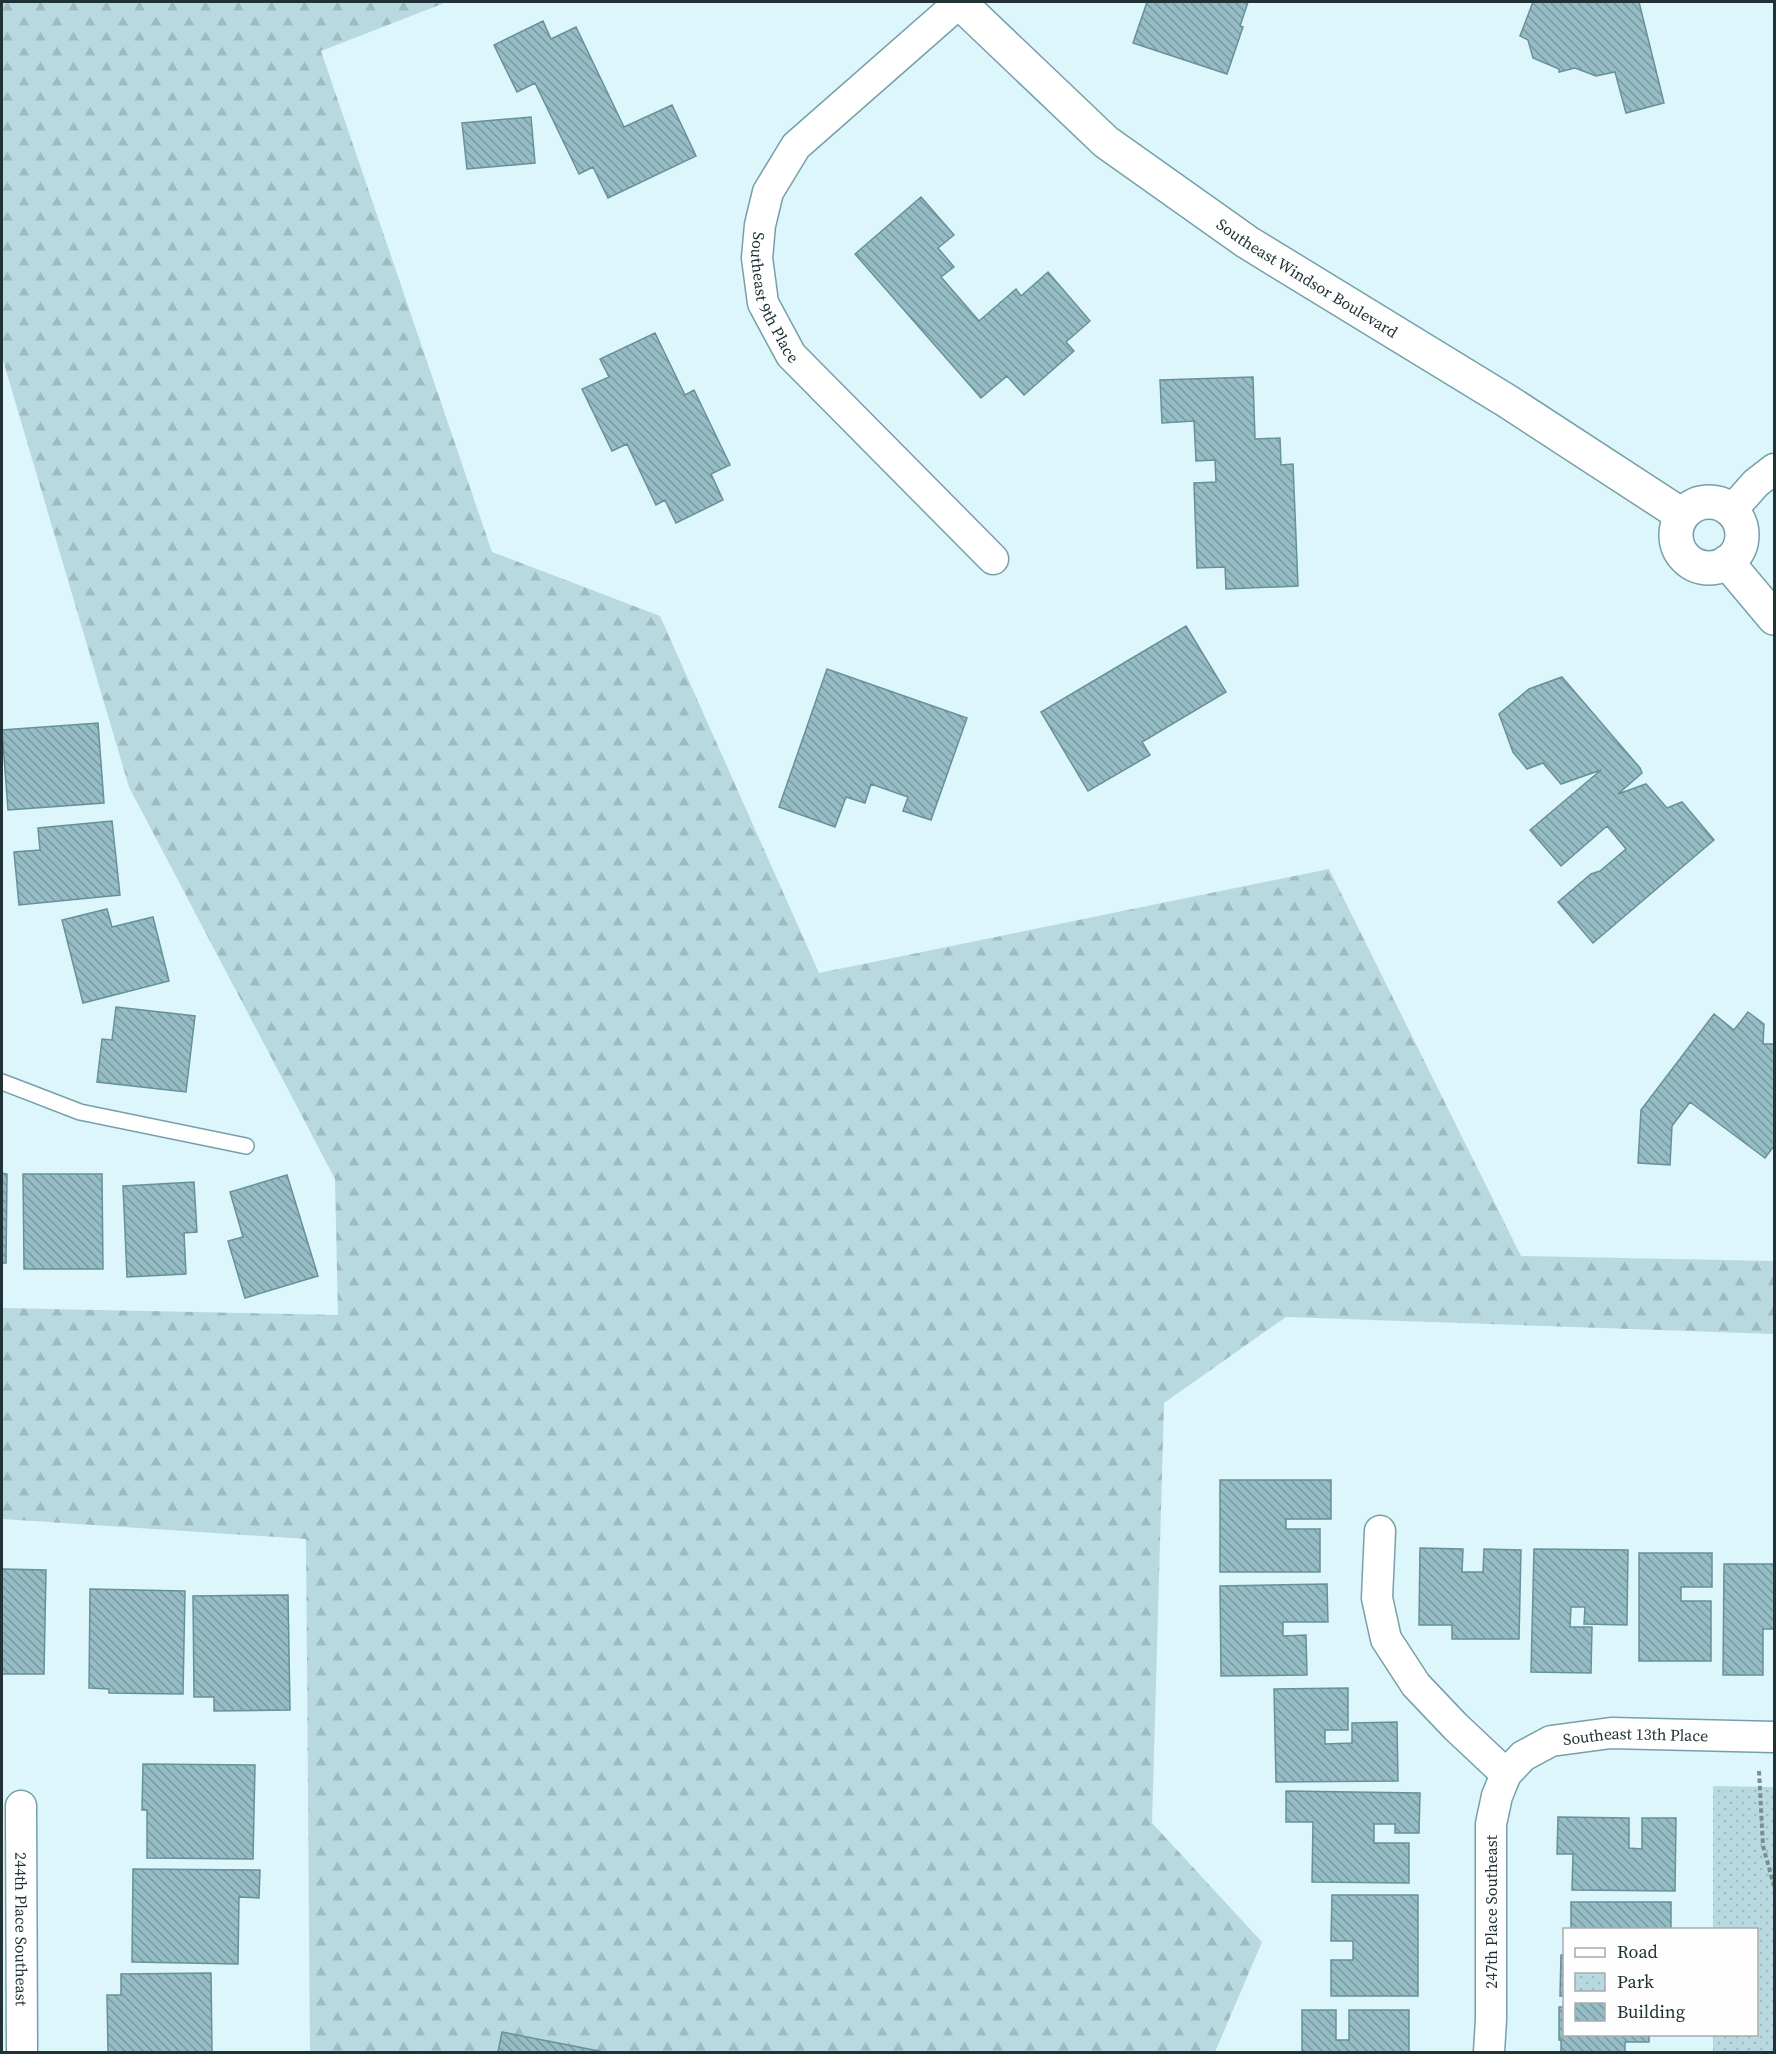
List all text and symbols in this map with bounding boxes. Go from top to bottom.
street label: Southeast Windsor Boulevard [1212,213,1402,343]
street label: Southeast 9th Place [746,231,804,368]
street label: Southeast 13th Place [1562,1722,1709,1750]
street label: 247th Place Southeast [1480,1834,1502,1989]
street label: 244th Place Southeast [10,1852,33,2007]
legend [1563,1928,1758,2036]
text: Road [1617,1939,1658,1964]
text: Park [1617,1969,1654,1994]
text: Building [1617,1999,1685,2024]

